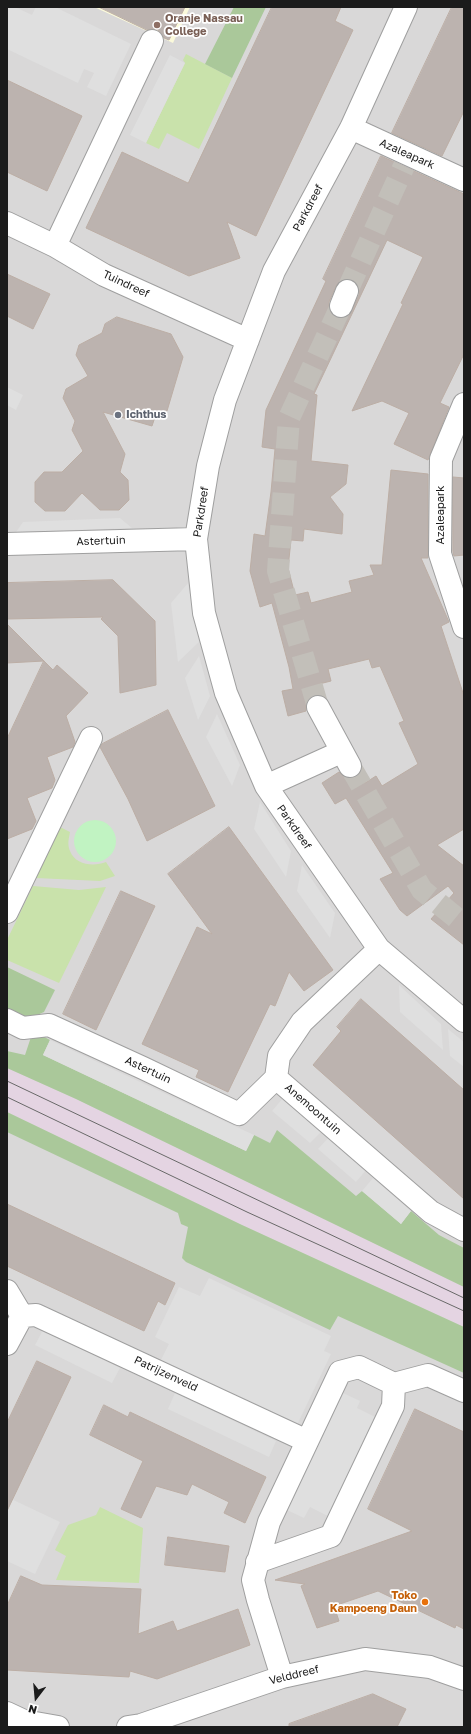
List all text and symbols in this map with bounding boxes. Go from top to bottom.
place label: Oranje Nassau College [165,12,243,38]
marker: Oranje Nassau College [152,20,162,30]
street label: Azaleapark [377,136,437,172]
street label: Parkdreef [290,182,326,234]
street label: Tuindreef [101,267,151,301]
place label: Ichthus [126,408,166,422]
marker: Ichthus [113,410,123,420]
street label: Parkdreef [190,486,212,538]
street label: Azaleapark [434,486,448,544]
street label: Astertuin [76,534,126,548]
street label: Parkdreef [274,802,314,852]
street label: Astertuin [123,1054,173,1086]
street label: Anemoontuin [282,1081,344,1137]
street label: Patrijzenveld [132,1353,200,1395]
place label: Toko Kampoeng Daun [330,1589,417,1615]
marker: Toko Kampoeng Daun [420,1597,430,1607]
street label: Velddreef [268,1662,320,1688]
north arrow [16,1678,56,1718]
text: N [27,1703,38,1717]

